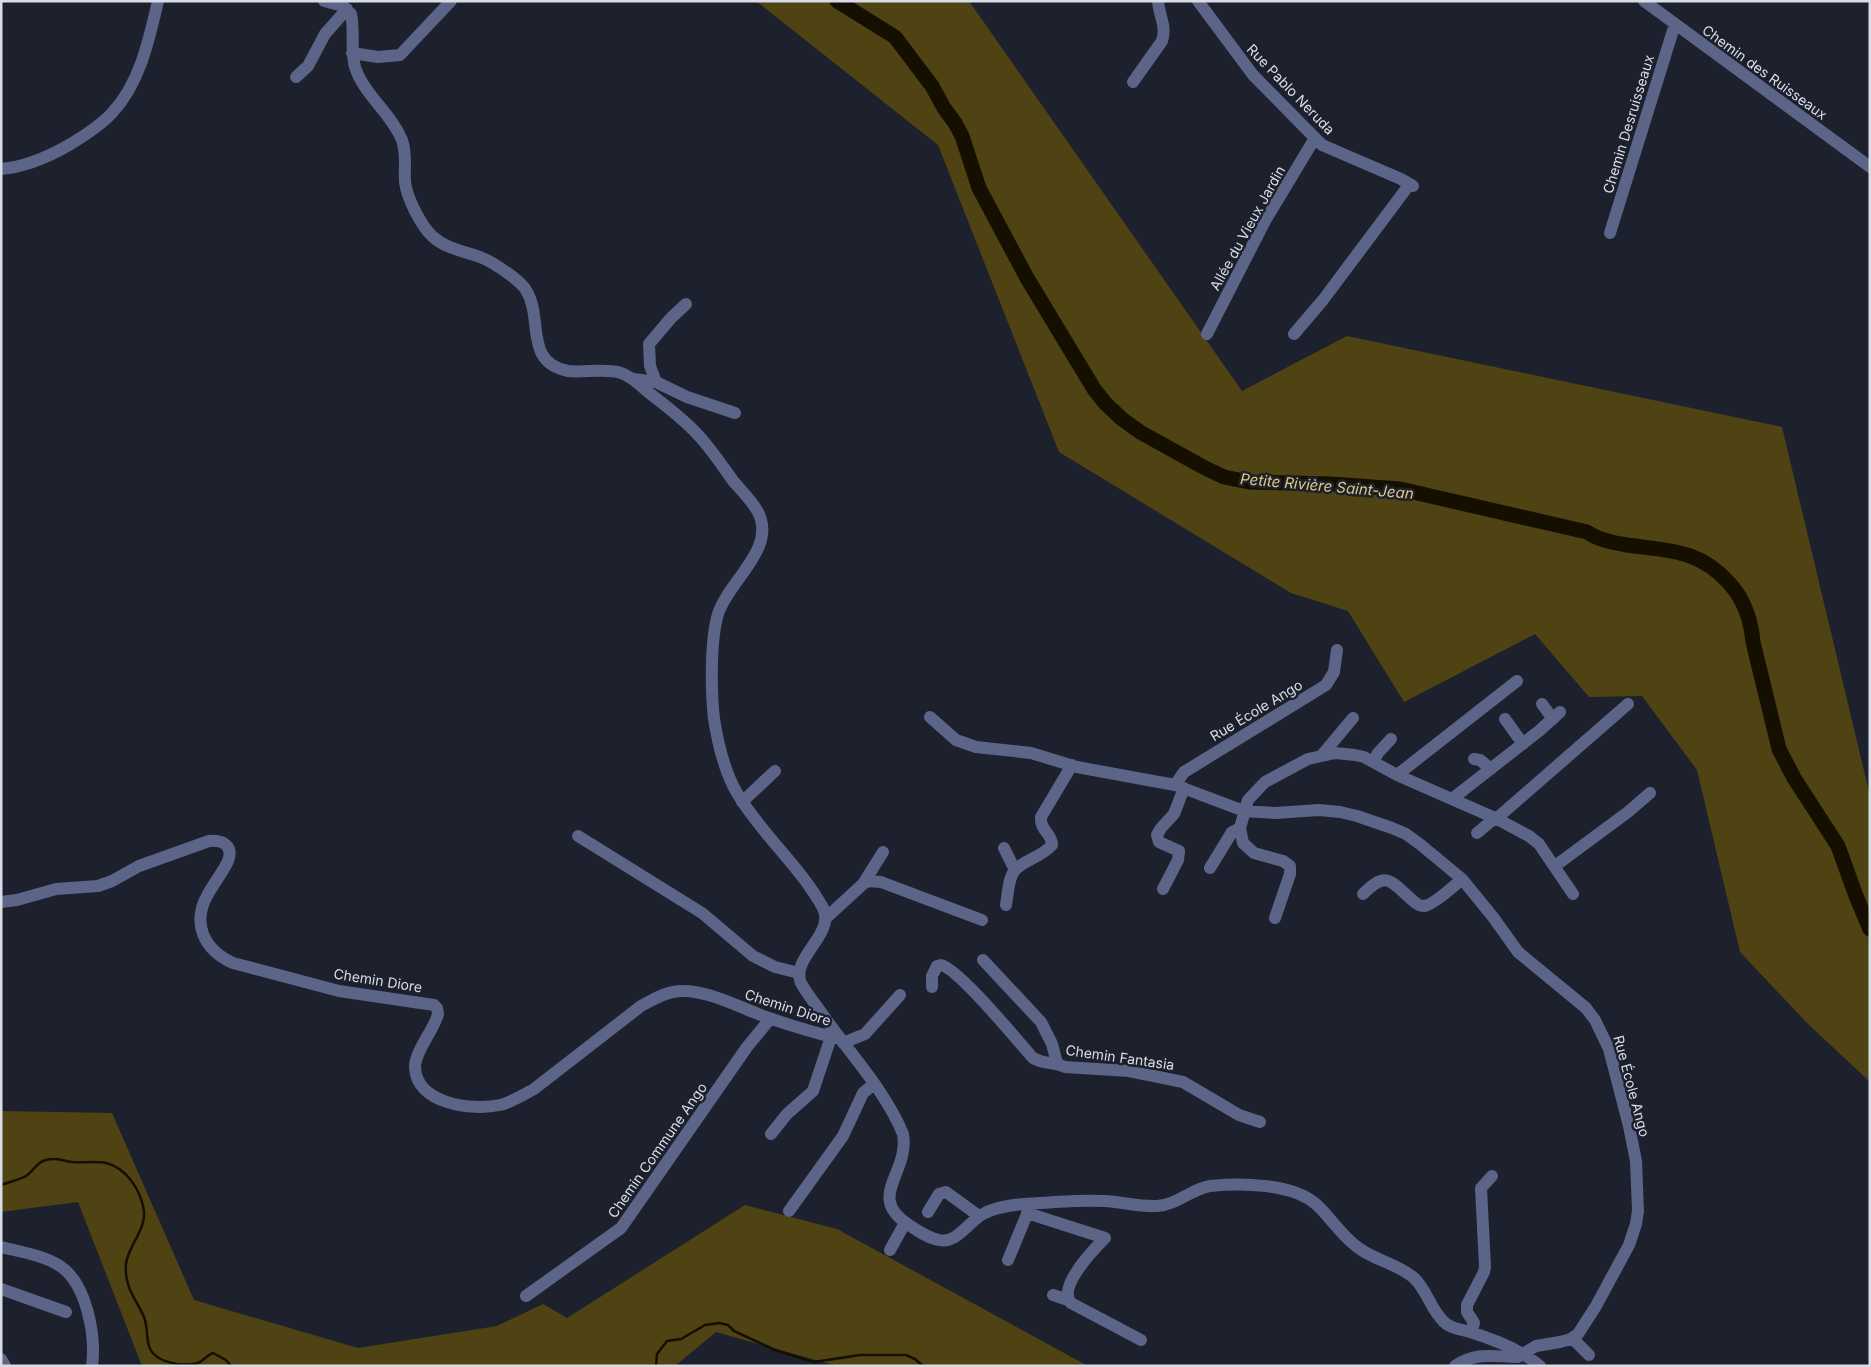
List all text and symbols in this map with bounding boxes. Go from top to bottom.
street label: Chemin des Ruisseaux [1699,21,1831,123]
street label: Rue Pablo Neruda [1243,40,1339,138]
street label: Chemin Desruisseaux [1599,52,1657,195]
street label: Allée du Vieux Jardin [1206,163,1288,293]
water label: Petite Rivière Saint-Jean [1239,469,1415,503]
street label: Rue École Ango [1207,676,1305,744]
street label: Chemin Diore [332,965,424,995]
street label: Chemin Diore [743,985,833,1029]
street label: Rue École Ango [1610,1033,1654,1139]
street label: Chemin Fantasia [1064,1041,1176,1073]
street label: Chemin Commune Ango [604,1079,710,1221]

